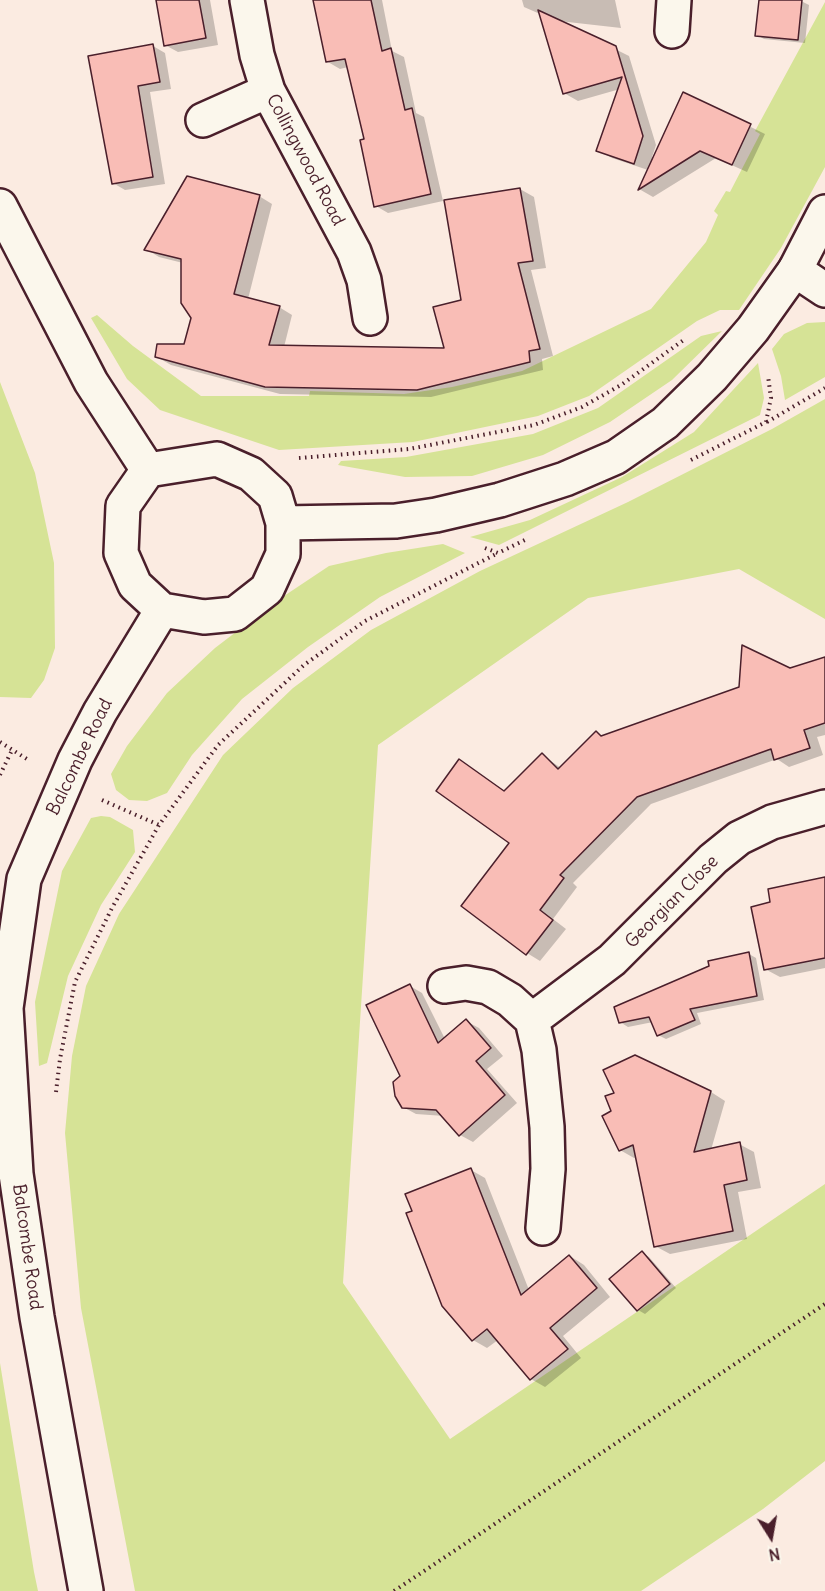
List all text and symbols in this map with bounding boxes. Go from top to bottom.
street label: Collingwood Road [261,91,349,229]
street label: Balcombe Road [42,695,118,819]
street label: Georgian Close [621,851,723,953]
street label: Balcombe Road [7,1183,47,1311]
north arrow [741,1507,801,1567]
text: N [767,1544,782,1566]

